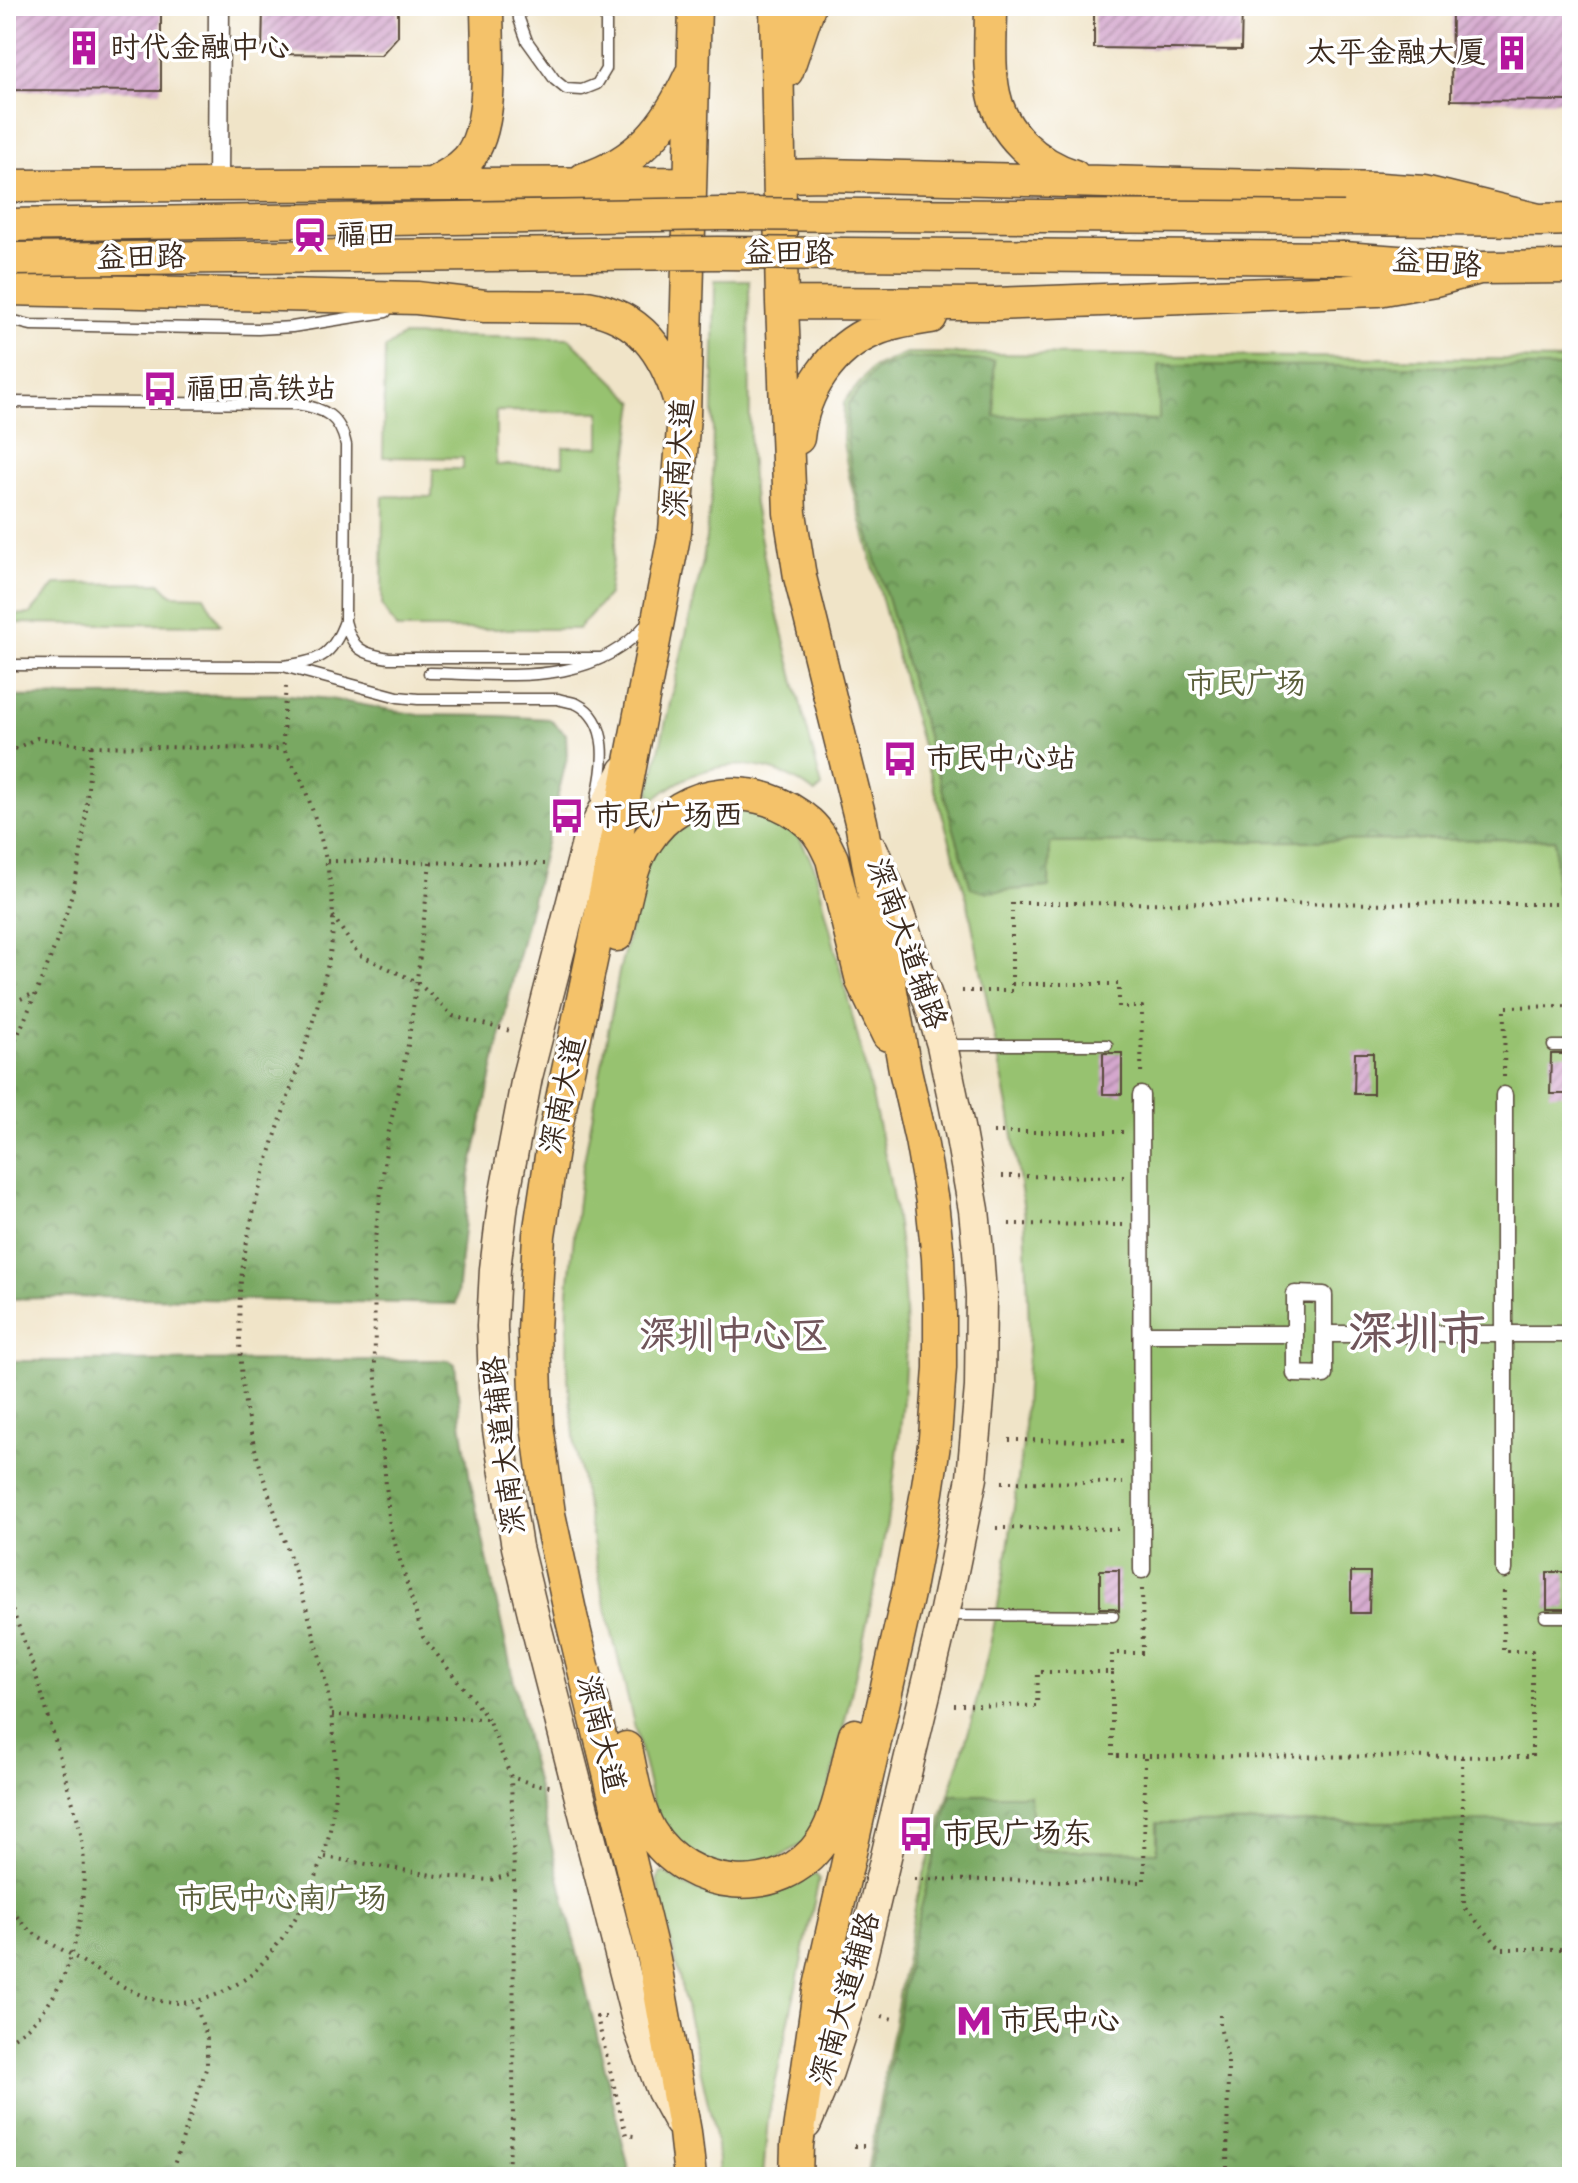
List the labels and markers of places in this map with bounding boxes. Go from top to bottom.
building icon: 时代金融中心 [65,29,103,67]
place label: 时代金融中心 [110,29,290,68]
place label: 太平金融大厦 [1306,34,1486,73]
building icon: 太平金融大厦 [1493,34,1531,72]
station icon: 福田 [291,216,329,254]
place label: 福田 [336,216,396,255]
bus stop icon: 福田高铁站 [141,370,179,408]
place label: 福田高铁站 [186,370,336,409]
bus stop icon: 市民中心站 [881,740,919,778]
place label: 市民中心站 [926,740,1076,779]
bus stop icon: 市民广场西 [548,797,586,835]
place label: 市民广场西 [593,797,743,836]
bus stop icon: 市民广场东 [897,1815,935,1853]
place label: 市民广场东 [942,1815,1092,1854]
metro station icon: 市民中心 [955,2002,993,2040]
place label: 市民中心 [1000,2002,1120,2041]

